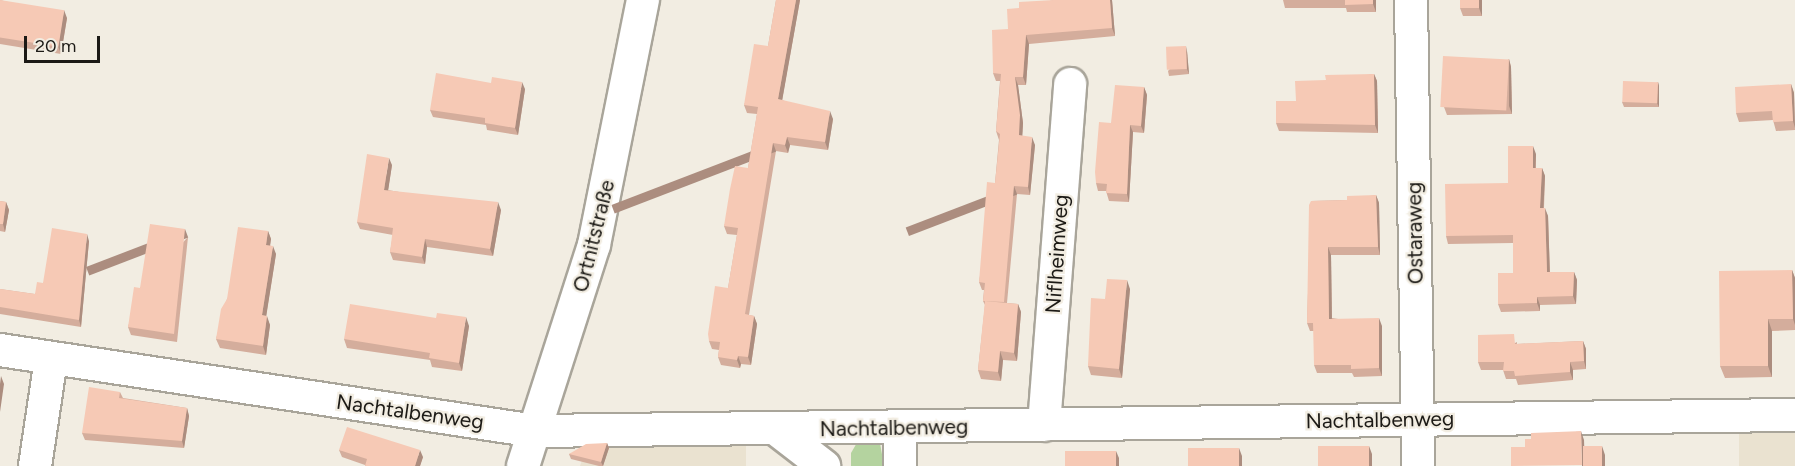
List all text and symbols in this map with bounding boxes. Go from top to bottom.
scale bar [27,24,104,62]
text: 20 m [35,35,76,57]
street label: Ortnitstraße [568,177,620,295]
street label: Ostaraweg [1402,182,1428,284]
street label: Niflheimweg [1040,194,1074,314]
street label: Nachtalbenweg [335,389,485,435]
street label: Nachtalbenweg [1305,406,1455,434]
street label: Nachtalbenweg [819,414,969,442]

